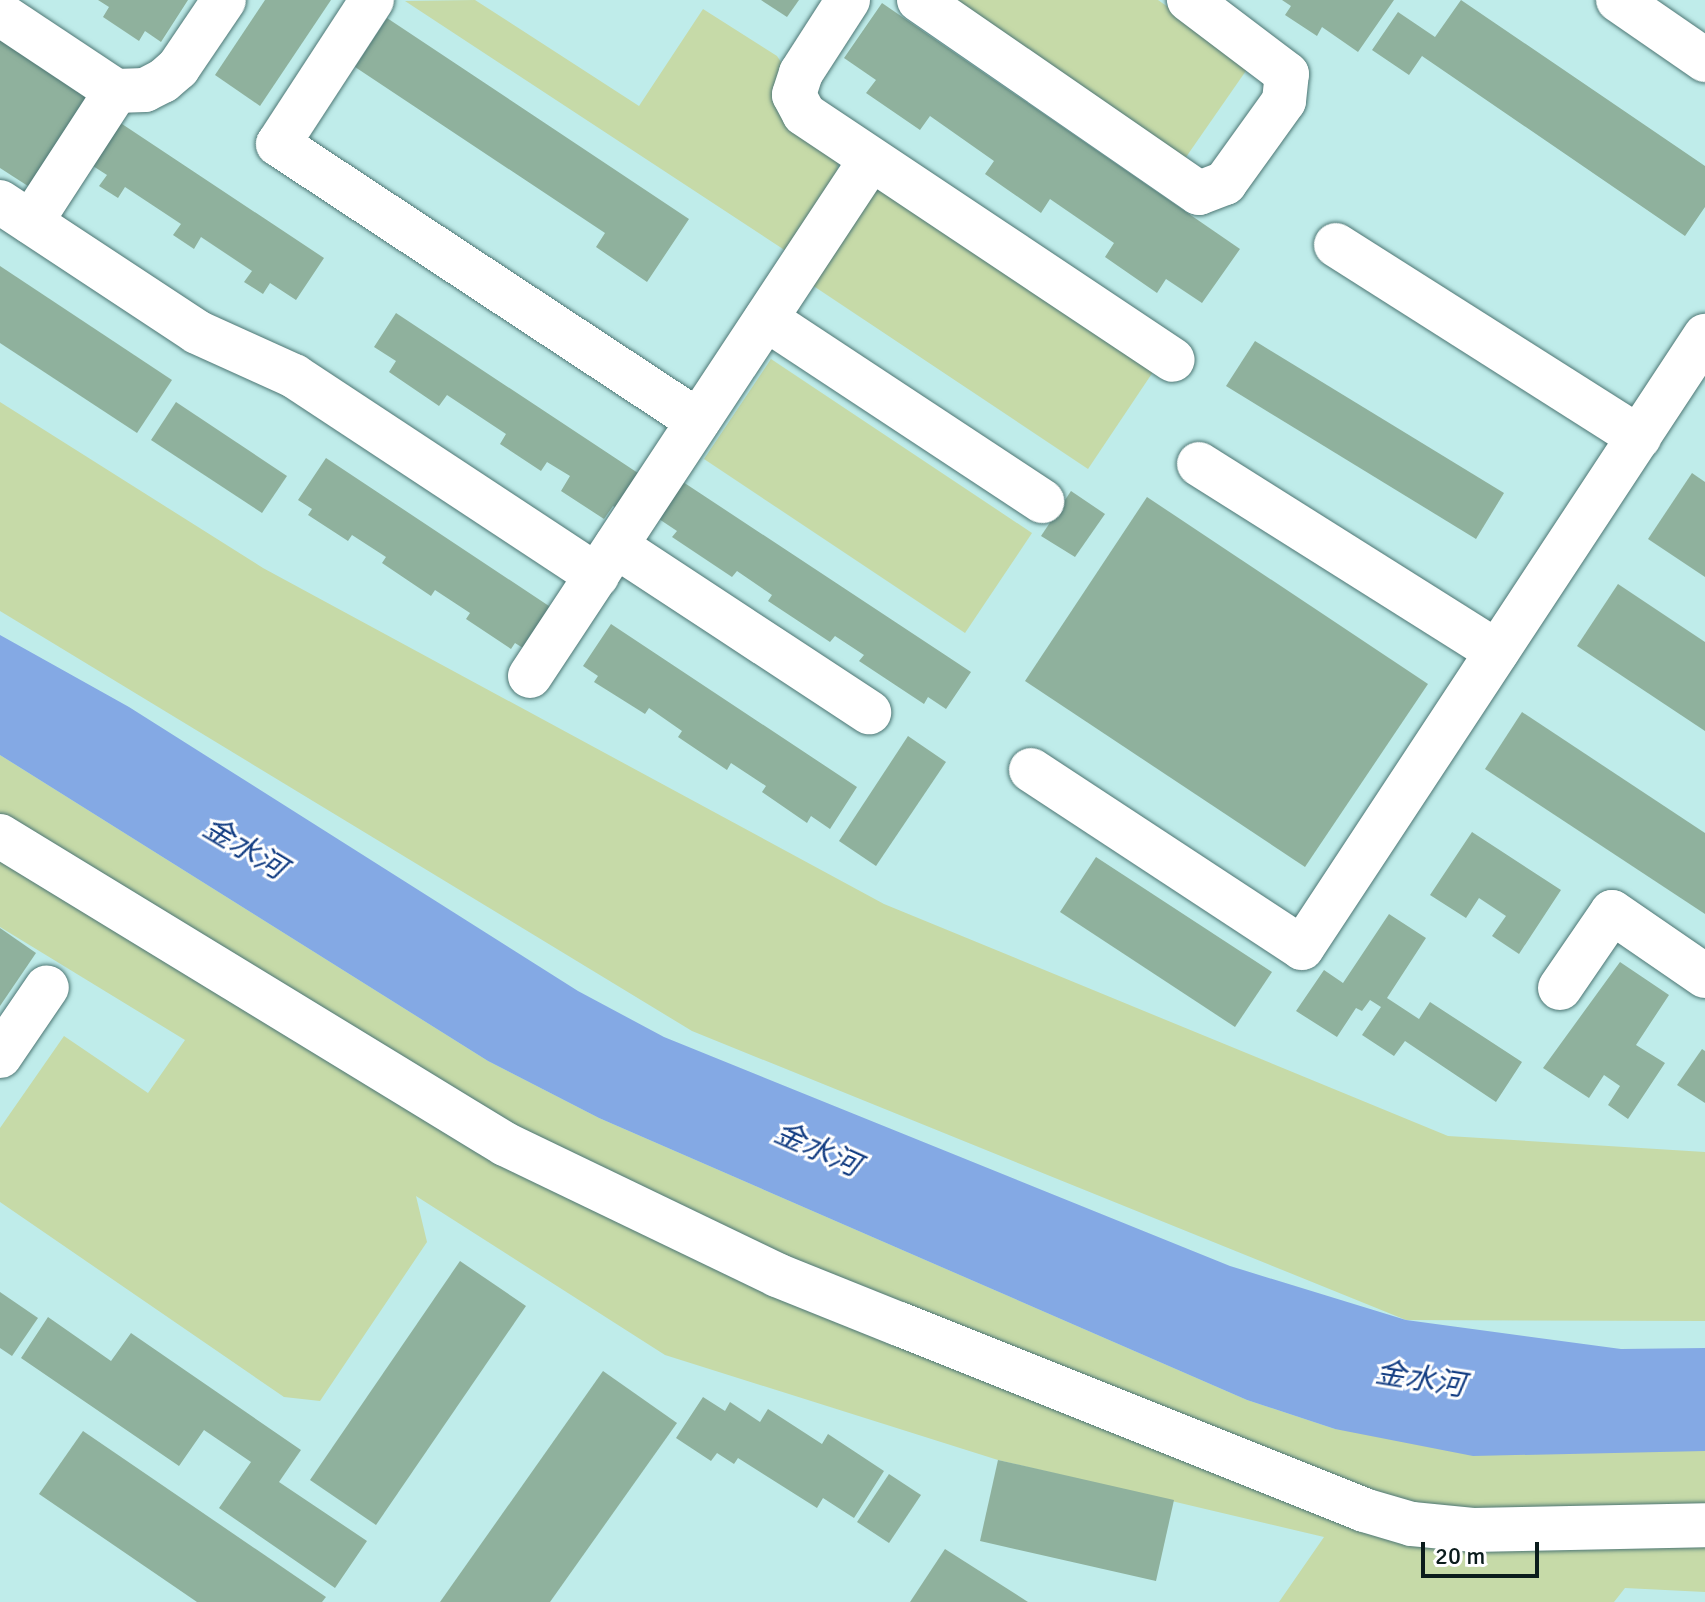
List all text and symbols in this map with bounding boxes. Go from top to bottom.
water label: 金水河 [196,810,292,888]
water label: 金水河 [769,1115,865,1185]
water label: 金水河 [1373,1355,1467,1405]
scale bar [1425,1526,1543,1576]
text: 20 m [1435,1541,1485,1571]

